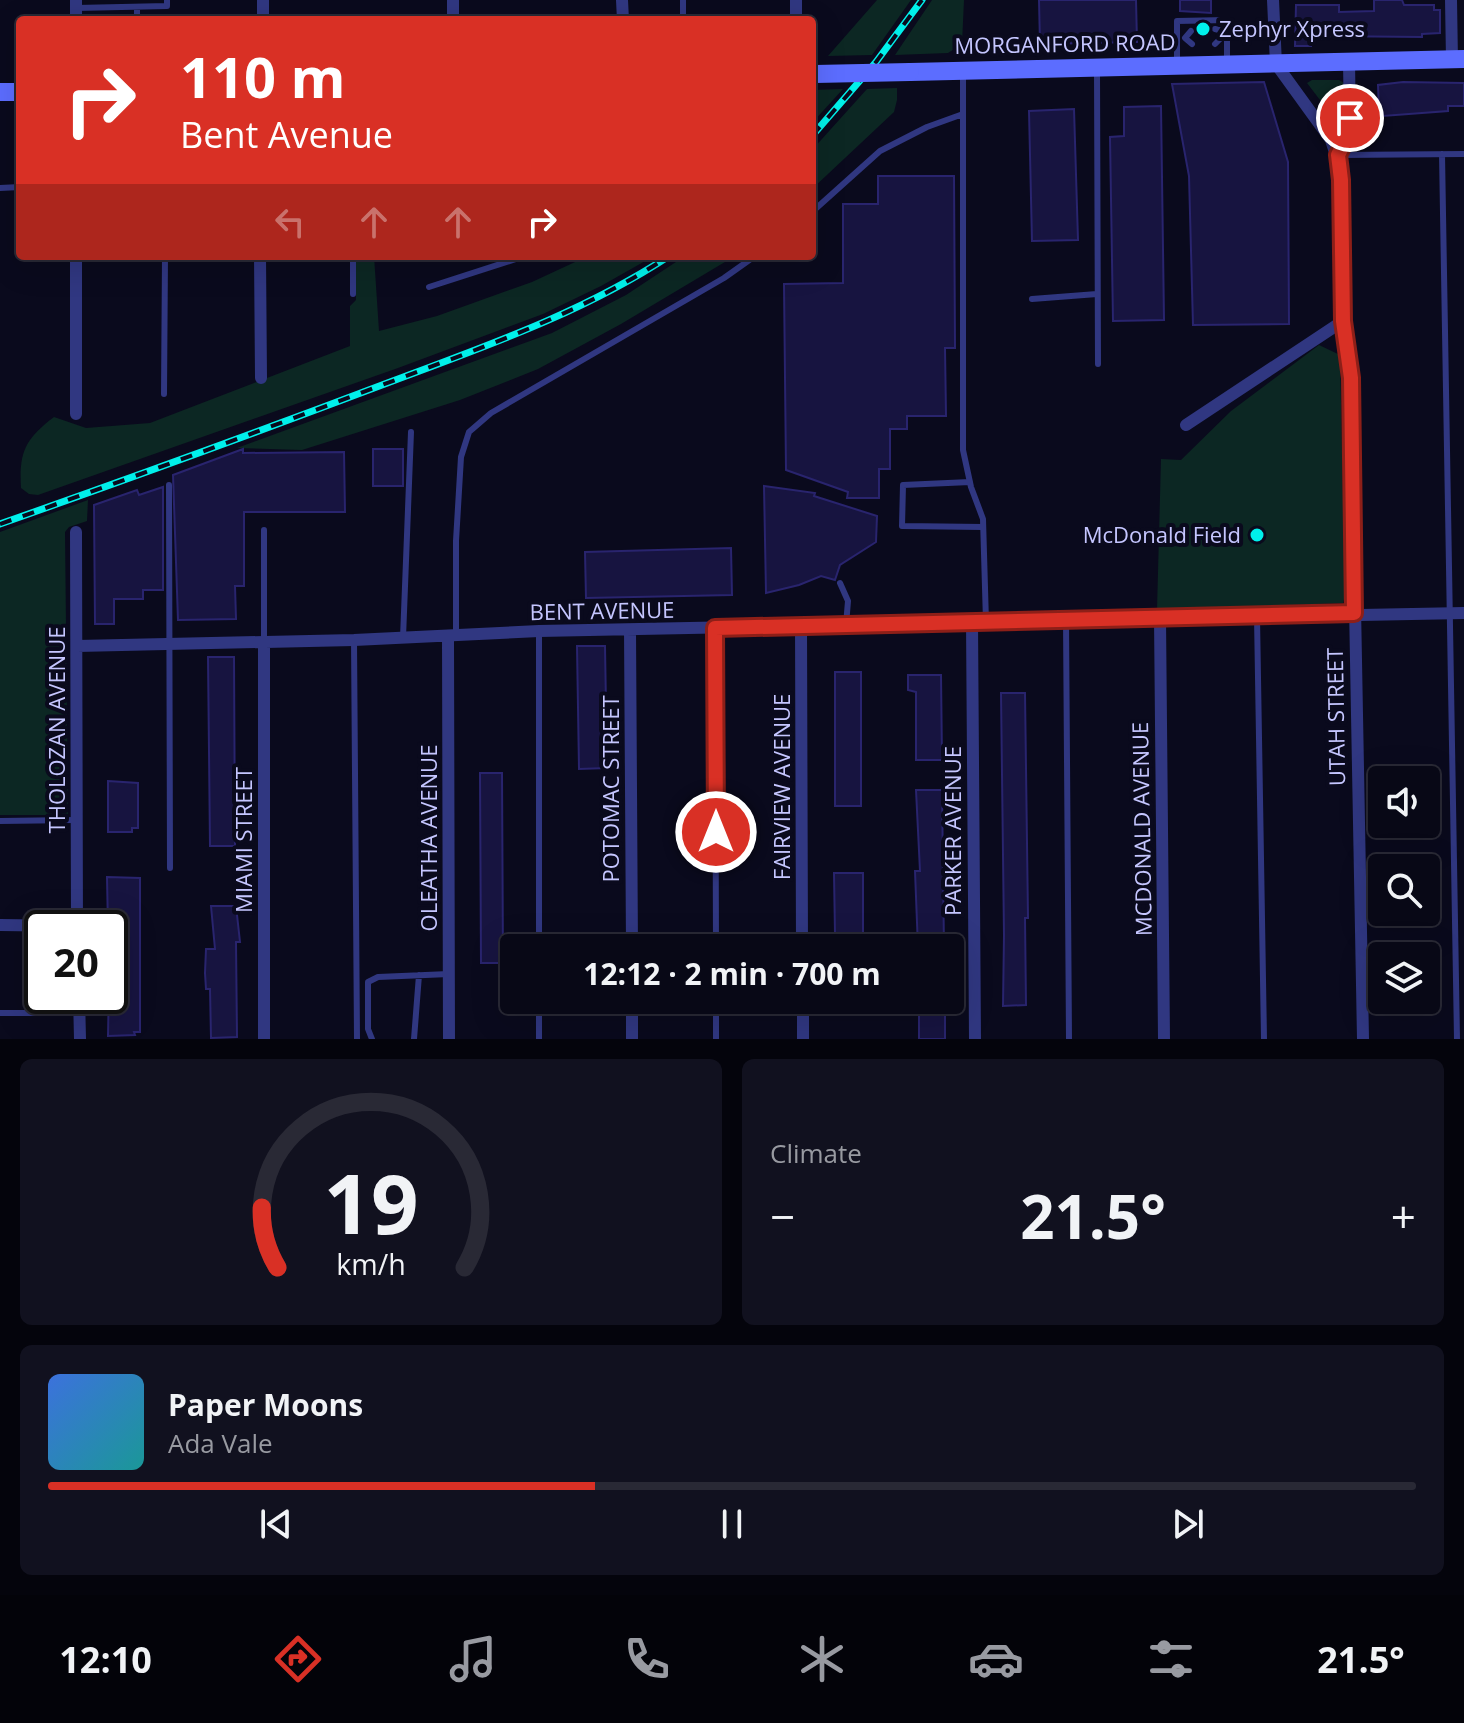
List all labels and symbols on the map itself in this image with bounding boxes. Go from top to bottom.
place label: Zephyr Xpress [1219,13,1365,43]
marker: Zephyr Xpress [1194,20,1212,38]
street label: MORGANFORD ROAD [954,26,1176,60]
pin [1316,84,1384,152]
place label: McDonald Field [1083,519,1241,549]
marker: McDonald Field [1248,526,1266,544]
street label: BENT AVENUE [529,594,675,626]
street label: THOLOZAN AVENUE [41,627,71,833]
street label: UTAH STREET [1319,648,1351,786]
street label: FAIRVIEW AVENUE [766,694,796,880]
street label: POTOMAC STREET [595,695,625,883]
street label: MCDONALD AVENUE [1124,722,1158,936]
street label: OLEATHA AVENUE [413,745,443,931]
street label: PARKER AVENUE [937,746,967,916]
street label: MIAMI STREET [228,767,258,913]
position arrow [674,790,758,874]
speed limit sign: 20 [24,910,128,1014]

